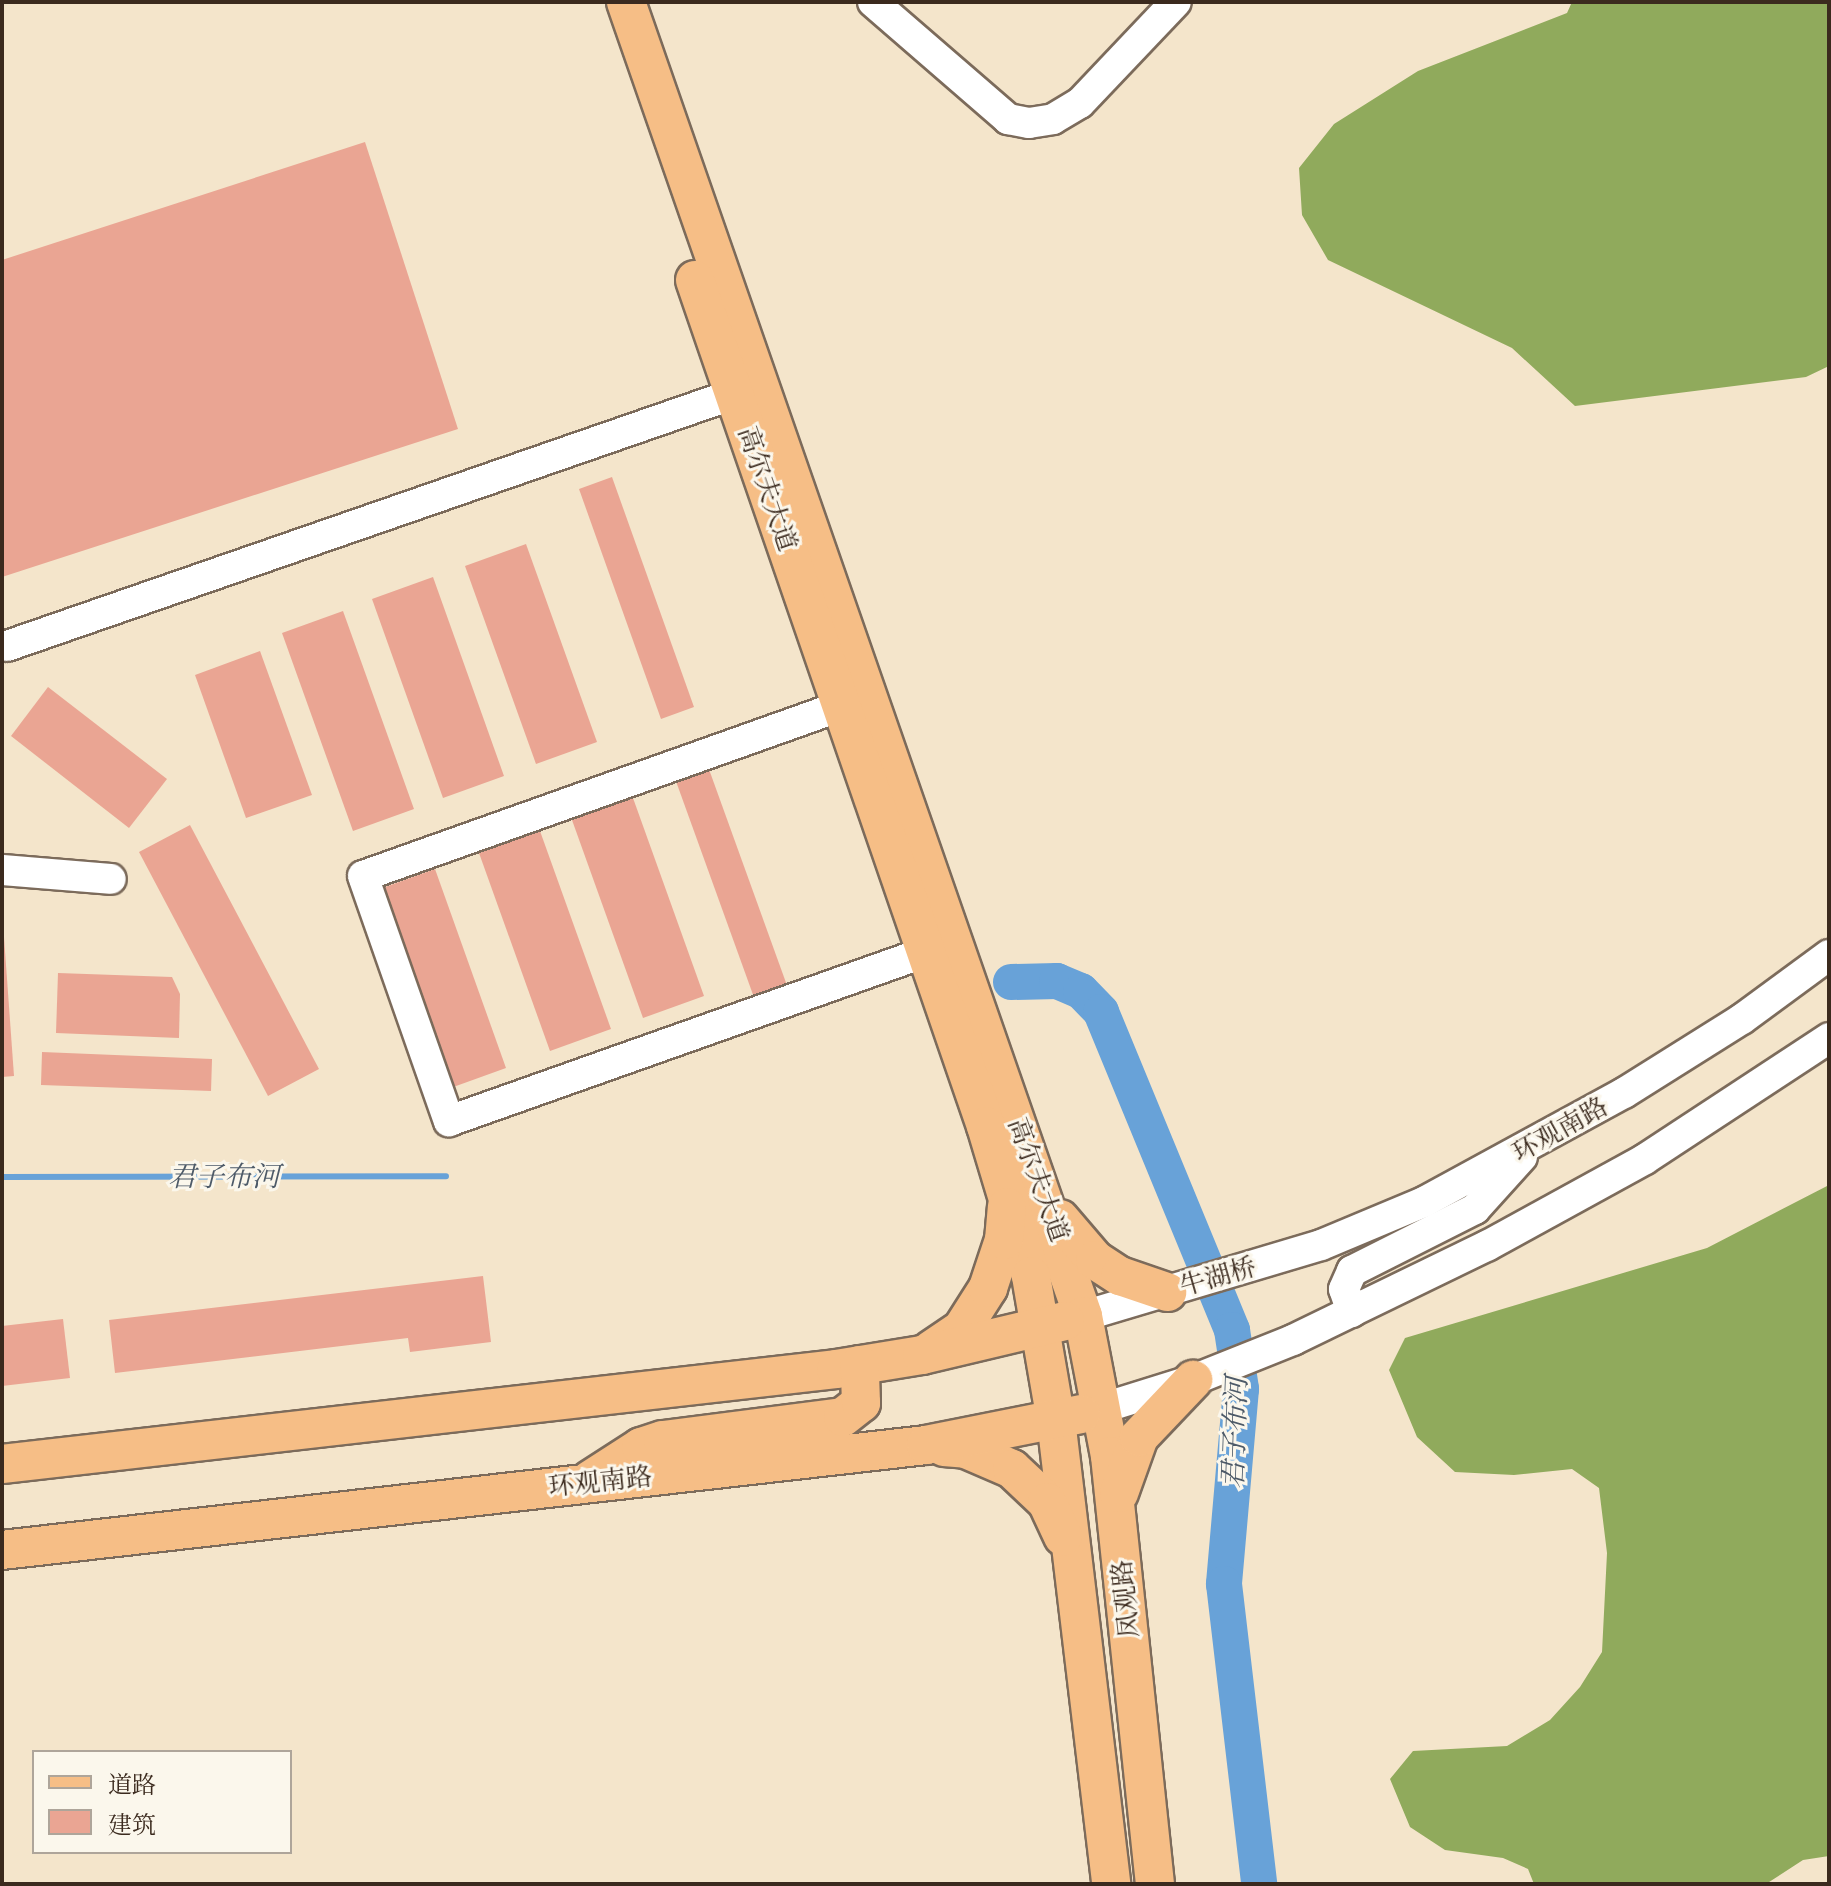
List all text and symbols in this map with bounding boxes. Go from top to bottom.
street label: 高尔夫大道 [731,422,803,556]
street label: 环观南路 [1507,1091,1613,1169]
street label: 高尔夫大道 [1001,1114,1075,1246]
water label: 君子布河 [168,1159,280,1193]
street label: 牛湖桥 [1176,1251,1260,1303]
water label: 君子布河 [1215,1376,1253,1490]
street label: 环观南路 [547,1461,653,1503]
street label: 凤观路 [1106,1559,1146,1639]
legend [32,1750,292,1854]
text: 道路 [108,1770,156,1799]
text: 建筑 [108,1810,156,1839]

